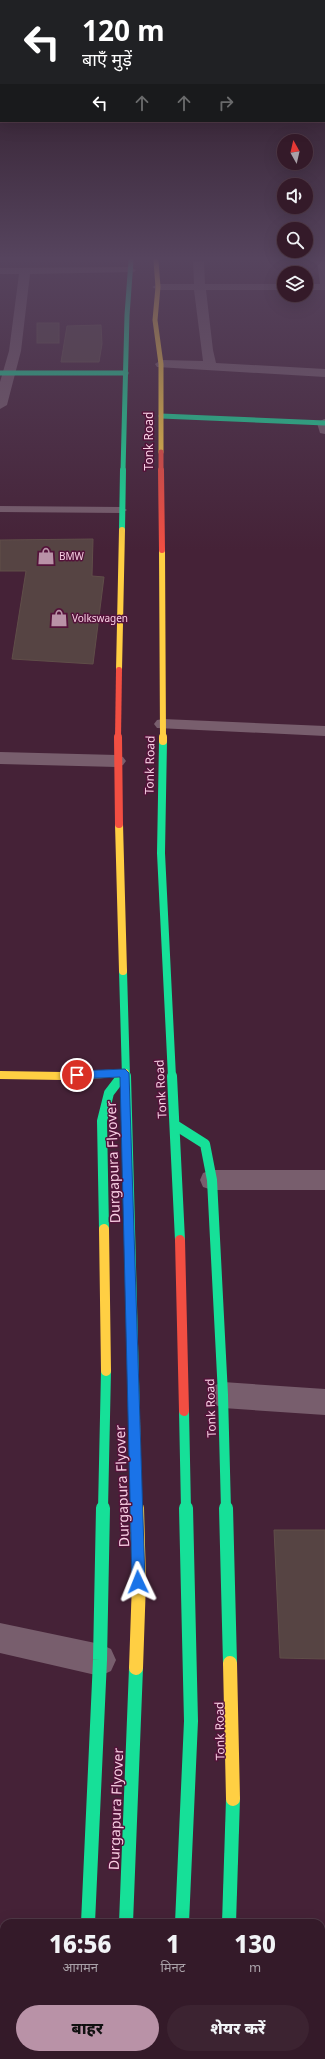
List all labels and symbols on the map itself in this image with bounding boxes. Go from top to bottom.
north arrow [277,134,313,170]
street label: Tonk Road [140,412,157,470]
shop icon: BMW [36,546,56,566]
place label: BMW [59,549,85,563]
shop icon: Volkswagen [49,608,69,628]
place label: Volkswagen [72,611,128,625]
street label: Tonk Road [140,735,159,795]
pin [60,1058,94,1092]
street label: Tonk Road [150,1059,171,1119]
street label: Durgapura Flyover [101,1100,124,1223]
street label: Tonk Road [201,1378,220,1438]
street label: Durgapura Flyover [110,1424,133,1547]
position arrow [117,1561,159,1603]
street label: Tonk Road [210,1701,229,1761]
street label: Durgapura Flyover [104,1747,127,1870]

